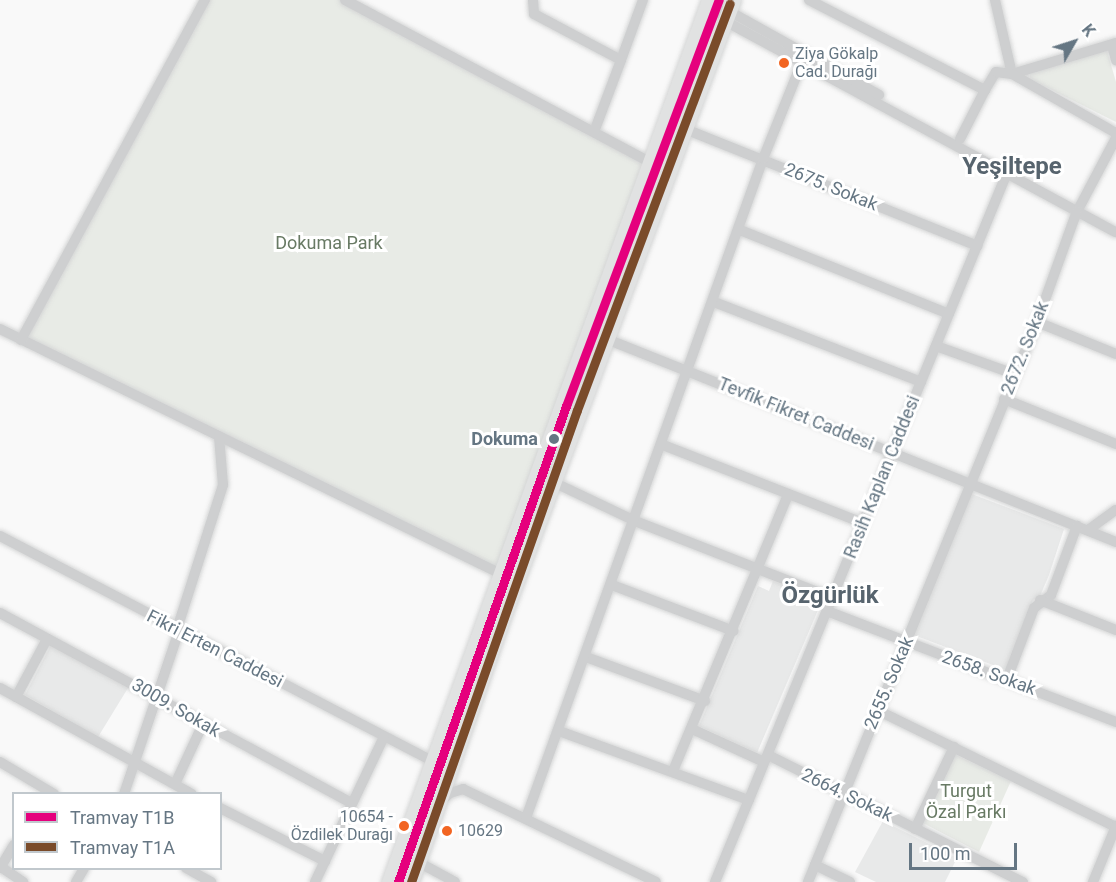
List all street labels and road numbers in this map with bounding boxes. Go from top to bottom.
street label: 2675. Sokak [781,159,881,215]
street label: 2672. Sokak [997,298,1053,398]
street label: Tevfik Fikret Caddesi [715,373,877,455]
street label: Rasih Kaplan Caddesi [839,392,925,562]
street label: Fikri Erten Caddesi [143,605,287,693]
street label: 2655. Sokak [860,633,918,733]
street label: 2658. Sokak [939,646,1039,700]
street label: 3009. Sokak [128,674,224,742]
street label: 2664. Sokak [798,764,896,826]

